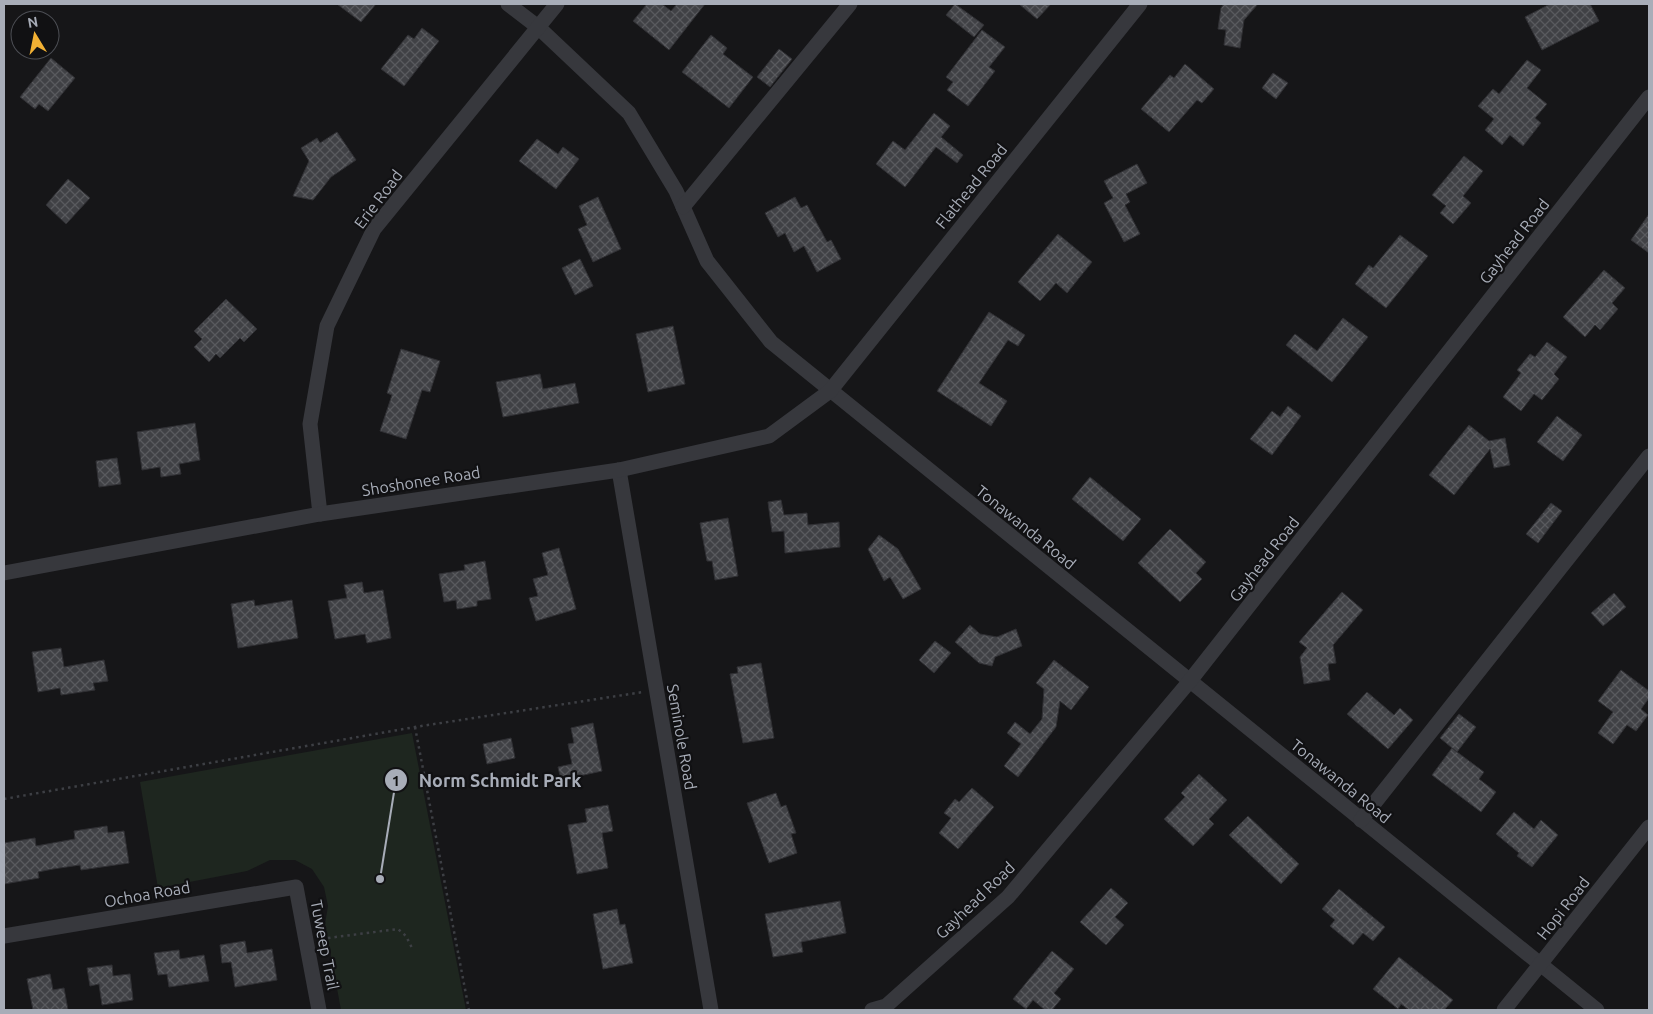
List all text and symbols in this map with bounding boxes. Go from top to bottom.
north arrow [10,10,60,60]
text: N [26,13,39,31]
street label: Flathead Road [932,140,1010,232]
street label: Erie Road [350,166,406,232]
street label: Gayhead Road [1475,195,1553,287]
street label: Shoshonee Road [360,463,482,499]
street label: Tonawanda Road [973,481,1079,573]
street label: Gayhead Road [1225,513,1303,605]
street label: Seminole Road [664,683,700,791]
street label: Tonawanda Road [1288,735,1394,827]
callout: Norm Schmidt Park [383,764,591,797]
text: Norm Schmidt Park [419,770,581,790]
text: 1 [392,772,400,789]
street label: Gayhead Road [932,858,1018,942]
street label: Hopi Road [1533,873,1593,943]
street label: Ochoa Road [103,878,191,910]
street label: Tuweep Trail [307,898,343,992]

